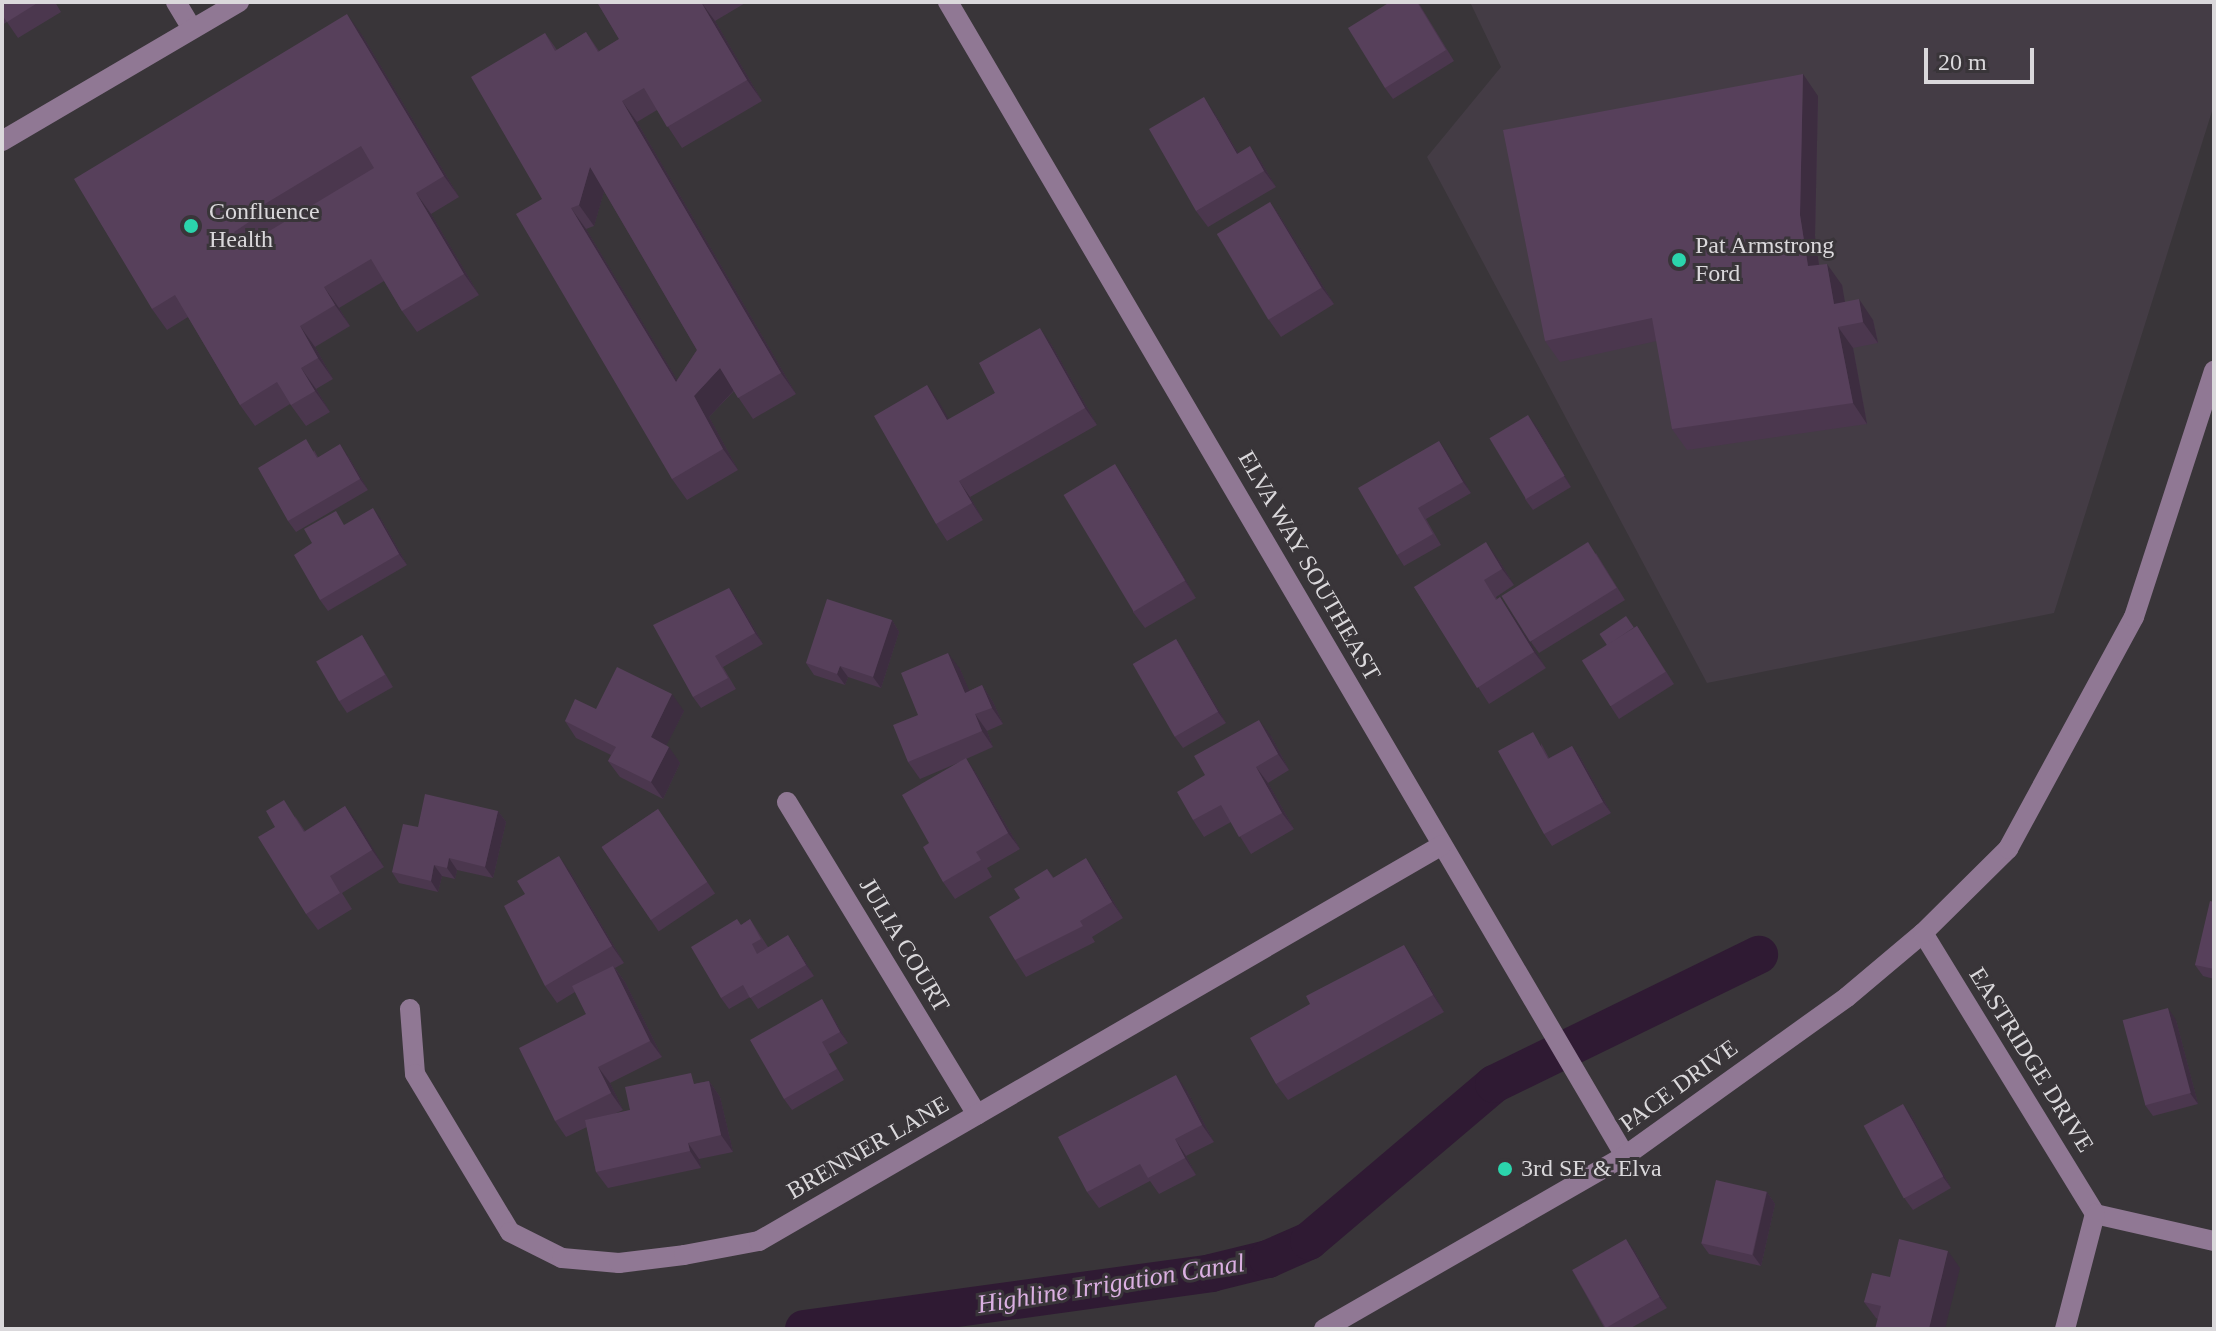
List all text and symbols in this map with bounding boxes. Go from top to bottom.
scale bar [1928,32,2038,82]
text: 20 m [1938,49,1987,75]
place label: Confluence Health [209,198,320,254]
marker: Confluence Health [180,215,202,237]
place label: Pat Armstrong Ford [1695,232,1836,288]
marker: Pat Armstrong Ford [1670,251,1688,269]
street label: ELVA WAY SOUTHEAST [1231,445,1387,687]
street label: JULIA COURT [852,872,956,1018]
street label: EASTRIDGE DRIVE [1962,962,2100,1158]
street label: PACE DRIVE [1615,1034,1743,1138]
street label: BRENNER LANE [782,1090,954,1206]
place label: 3rd SE & Elva [1521,1155,1662,1183]
marker: 3rd SE & Elva [1496,1160,1514,1178]
water label: Highline Irrigation Canal [975,1247,1247,1321]

